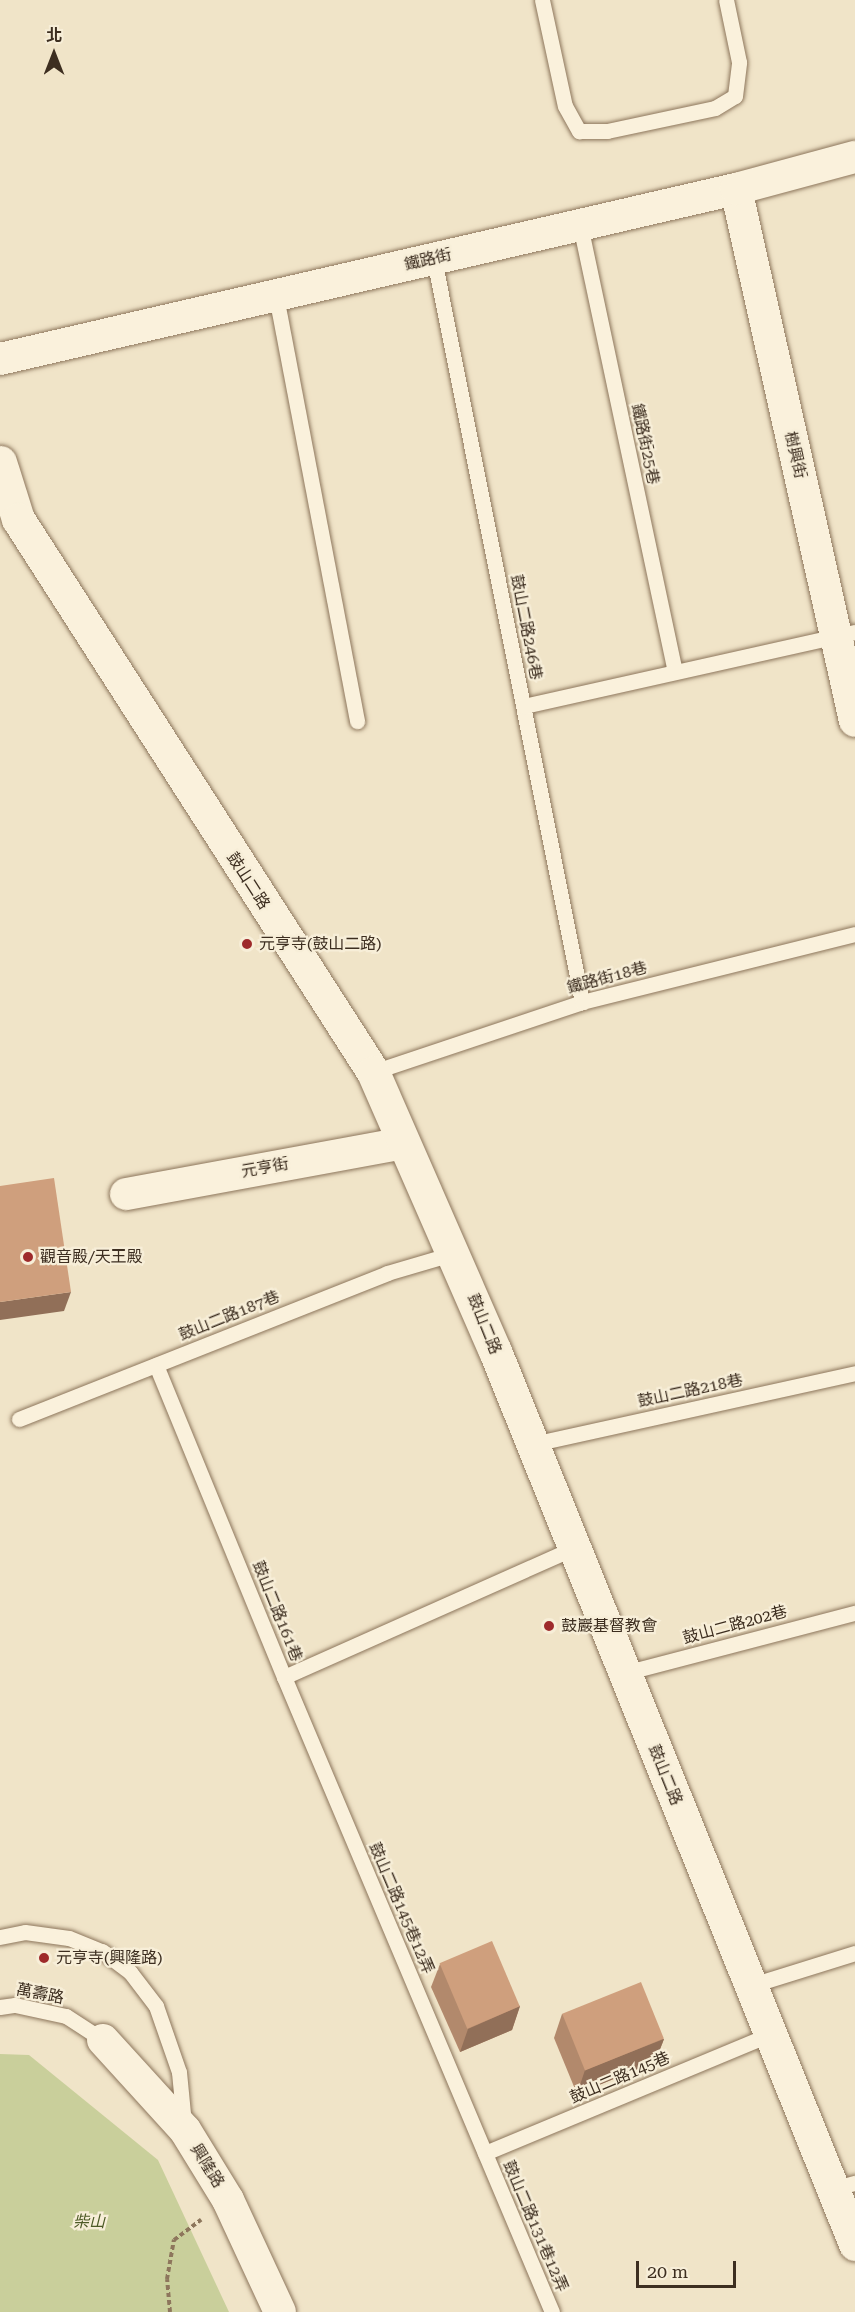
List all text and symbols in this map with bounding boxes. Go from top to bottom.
north arrow [24,24,84,84]
text: 北 [46,26,62,45]
street label: 鐵路街 [402,245,454,275]
street label: 鐵路街25巷 [627,402,663,486]
street label: 樹興街 [780,429,810,481]
street label: 鼓山二路246巷 [506,573,546,681]
street label: 鼓山二路 [223,849,273,913]
place label: 元亨寺(鼓山二路) [259,934,381,954]
marker: 元亨寺(鼓山二路) [240,937,254,951]
street label: 鐵路街18巷 [565,958,649,998]
street label: 元亨街 [240,1154,290,1182]
place label: 觀音殿/天王殿 [40,1247,143,1267]
marker: 觀音殿/天王殿 [21,1250,35,1264]
street label: 鼓山二路187巷 [176,1287,282,1345]
street label: 鼓山二路 [463,1291,505,1357]
street label: 鼓山二路218巷 [636,1370,744,1412]
street label: 鼓山二路161巷 [248,1558,306,1664]
street label: 鼓山二路202巷 [681,1602,789,1648]
place label: 鼓巖基督教會 [561,1616,657,1636]
marker: 鼓巖基督教會 [542,1619,556,1633]
street label: 鼓山二路 [644,1742,686,1808]
street label: 鼓山二路145巷12弄 [365,1839,437,1977]
place label: 元亨寺(興隆路) [56,1948,162,1968]
marker: 元亨寺(興隆路) [37,1951,51,1965]
street label: 萬壽路 [15,1980,65,2008]
street label: 鼓山二路145巷 [567,2048,673,2108]
street label: 興隆路 [186,2141,228,2191]
street label: 鼓山二路131巷12弄 [499,2157,571,2295]
park label: 柴山 [73,2212,105,2232]
scale bar [639,2249,740,2287]
text: 20 m [647,2261,688,2282]

